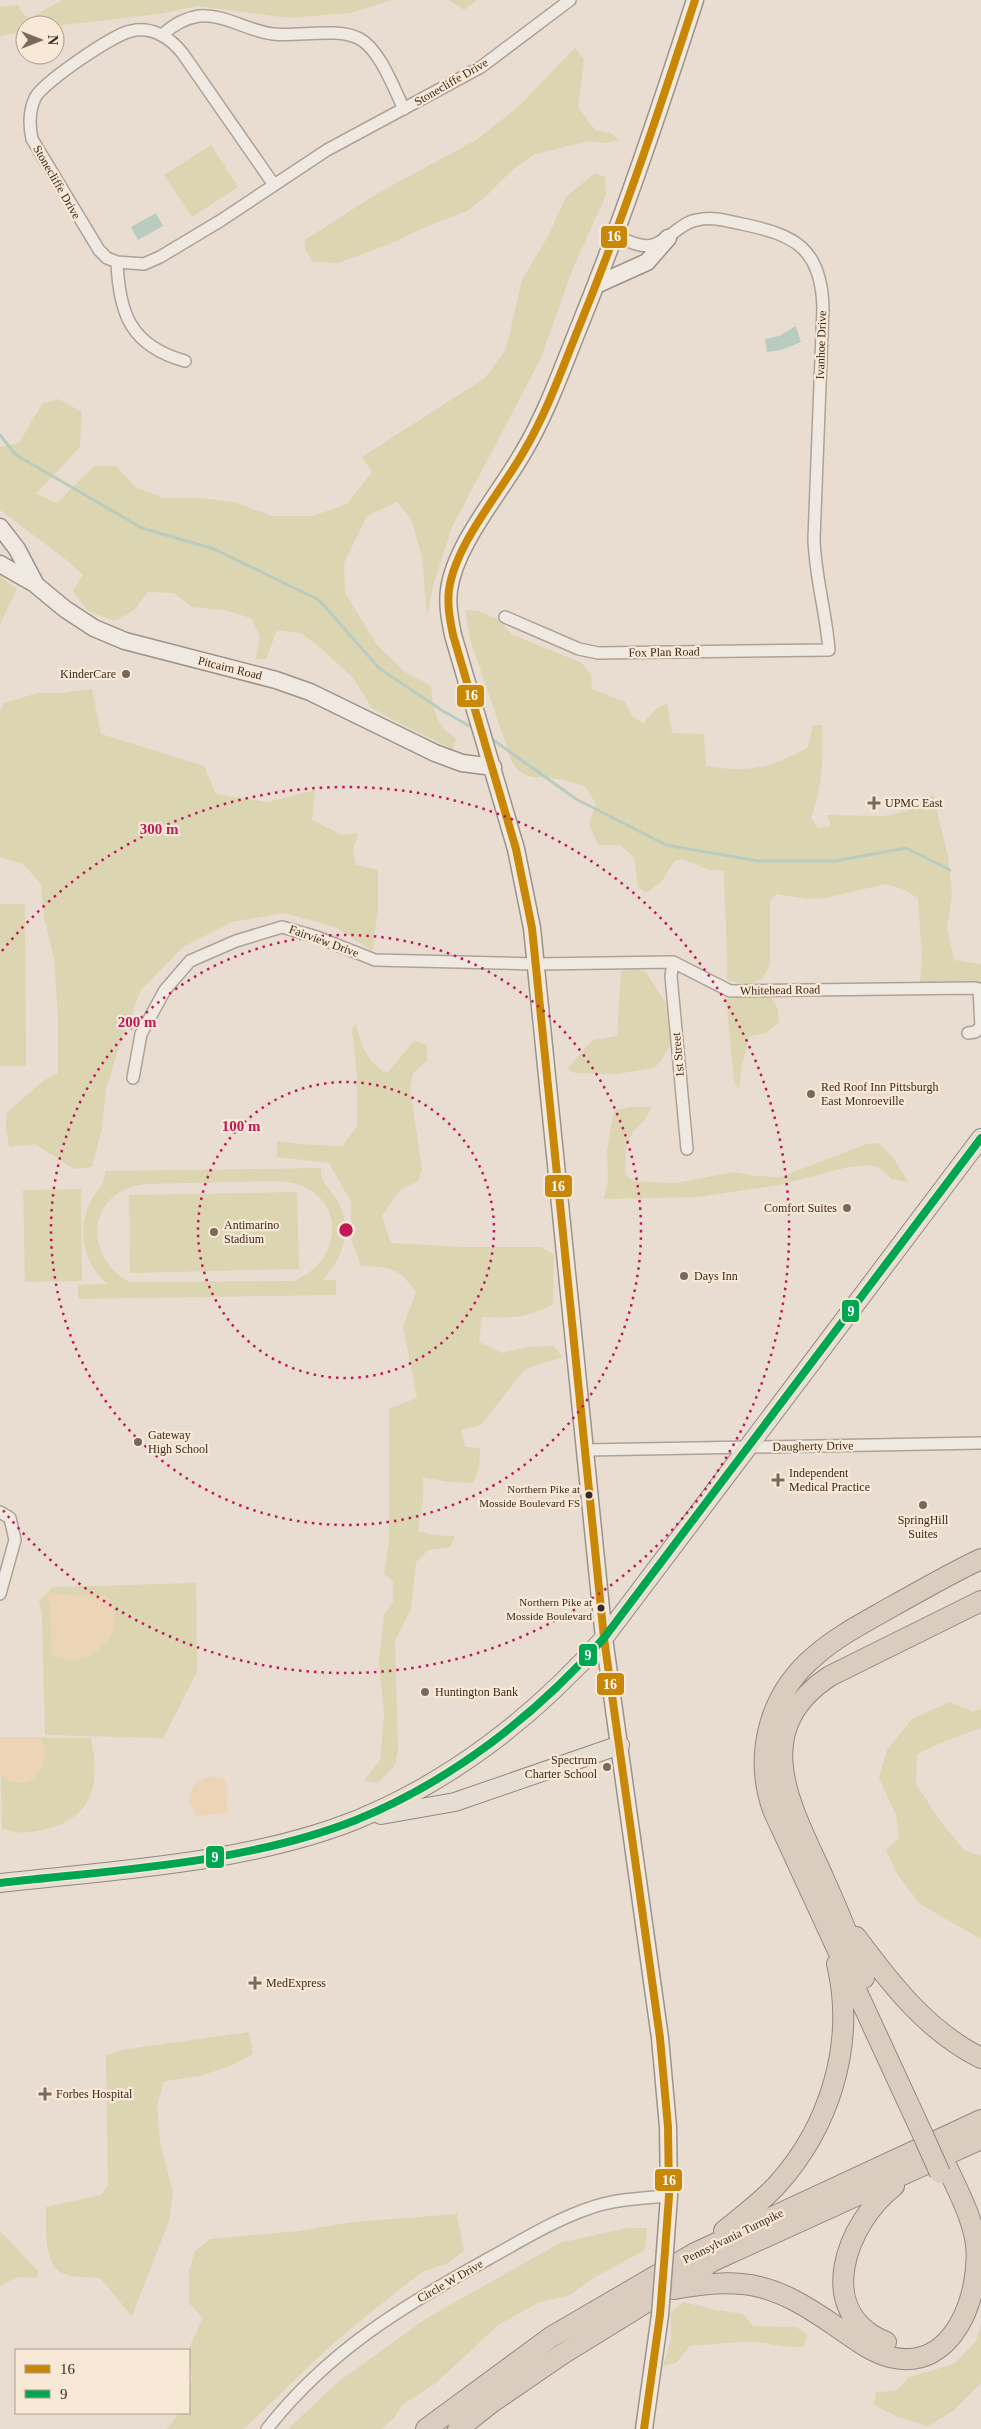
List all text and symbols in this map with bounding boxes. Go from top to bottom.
north arrow [15,15,65,65]
text: N [45,35,60,45]
street label: Stonecliffe Drive [412,55,490,109]
street label: Stonecliffe Drive [30,143,84,221]
line badge: 16 [600,225,628,249]
text: 16 [607,229,621,244]
street label: Ivanhoe Drive [813,310,829,380]
street label: Fox Plan Road [628,644,700,660]
street label: Pitcairn Road [196,653,264,683]
place label: KinderCare [60,667,116,681]
marker: KinderCare [120,668,132,680]
line badge: 16 [456,684,485,708]
text: 16 [464,688,478,703]
marker: UPMC East [867,796,881,810]
place label: UPMC East [885,796,943,810]
text: 300 m [140,821,179,837]
street label: Fairview Drive [287,922,361,960]
street label: Whitehead Road [740,982,820,998]
text: 200 m [118,1014,157,1030]
street label: 1st Street [669,1031,687,1078]
place label: Red Roof Inn Pittsburgh East Monroeville [821,1080,938,1108]
marker: Red Roof Inn Pittsburgh East Monroeville [805,1088,817,1100]
text: 100 m [222,1118,261,1134]
line badge: 16 [544,1174,573,1198]
text: 16 [551,1179,565,1194]
place label: Comfort Suites [764,1201,837,1215]
marker: Comfort Suites [841,1202,853,1214]
place label: Antimarino Stadium [224,1218,279,1246]
centre of rings [337,1221,355,1239]
marker: Antimarino Stadium [208,1226,220,1238]
place label: Days Inn [694,1269,738,1283]
marker: Days Inn [678,1270,690,1282]
line badge: 9 [841,1299,860,1323]
text: 9 [848,1304,855,1319]
place label: Gateway High School [148,1428,209,1456]
marker: Gateway High School [132,1436,144,1448]
street label: Daugherty Drive [772,1438,854,1454]
place label: Independent Medical Practice [789,1466,870,1494]
marker: Independent Medical Practice [771,1473,785,1487]
place label: Northern Pike at Mosside Boulevard FS [479,1483,580,1509]
marker: Northern Pike at Mosside Boulevard FS [584,1490,594,1500]
marker: SpringHill Suites [917,1499,929,1511]
place label: SpringHill Suites [898,1513,949,1541]
place label: Northern Pike at Mosside Boulevard [506,1596,592,1622]
marker: Northern Pike at Mosside Boulevard [596,1603,606,1613]
line badge: 9 [578,1643,598,1667]
text: 9 [585,1648,592,1663]
line badge: 16 [596,1672,625,1696]
text: 16 [603,1677,617,1692]
place label: Huntington Bank [435,1685,518,1699]
marker: Huntington Bank [419,1686,431,1698]
place label: Spectrum Charter School [525,1753,598,1781]
marker: Spectrum Charter School [601,1761,613,1773]
line badge: 9 [205,1845,225,1869]
text: 9 [212,1850,219,1865]
marker: MedExpress [248,1976,262,1990]
place label: MedExpress [266,1976,326,1990]
marker: Forbes Hospital [38,2087,52,2101]
place label: Forbes Hospital [56,2087,133,2101]
line badge: 16 [654,2168,683,2192]
text: 16 [662,2173,676,2188]
street label: Pennsylvania Turnpike [680,2206,786,2266]
street label: Circle W Drive [415,2257,485,2305]
legend [15,2349,190,2414]
text: 16 [60,2361,76,2377]
text: 9 [60,2386,68,2402]

